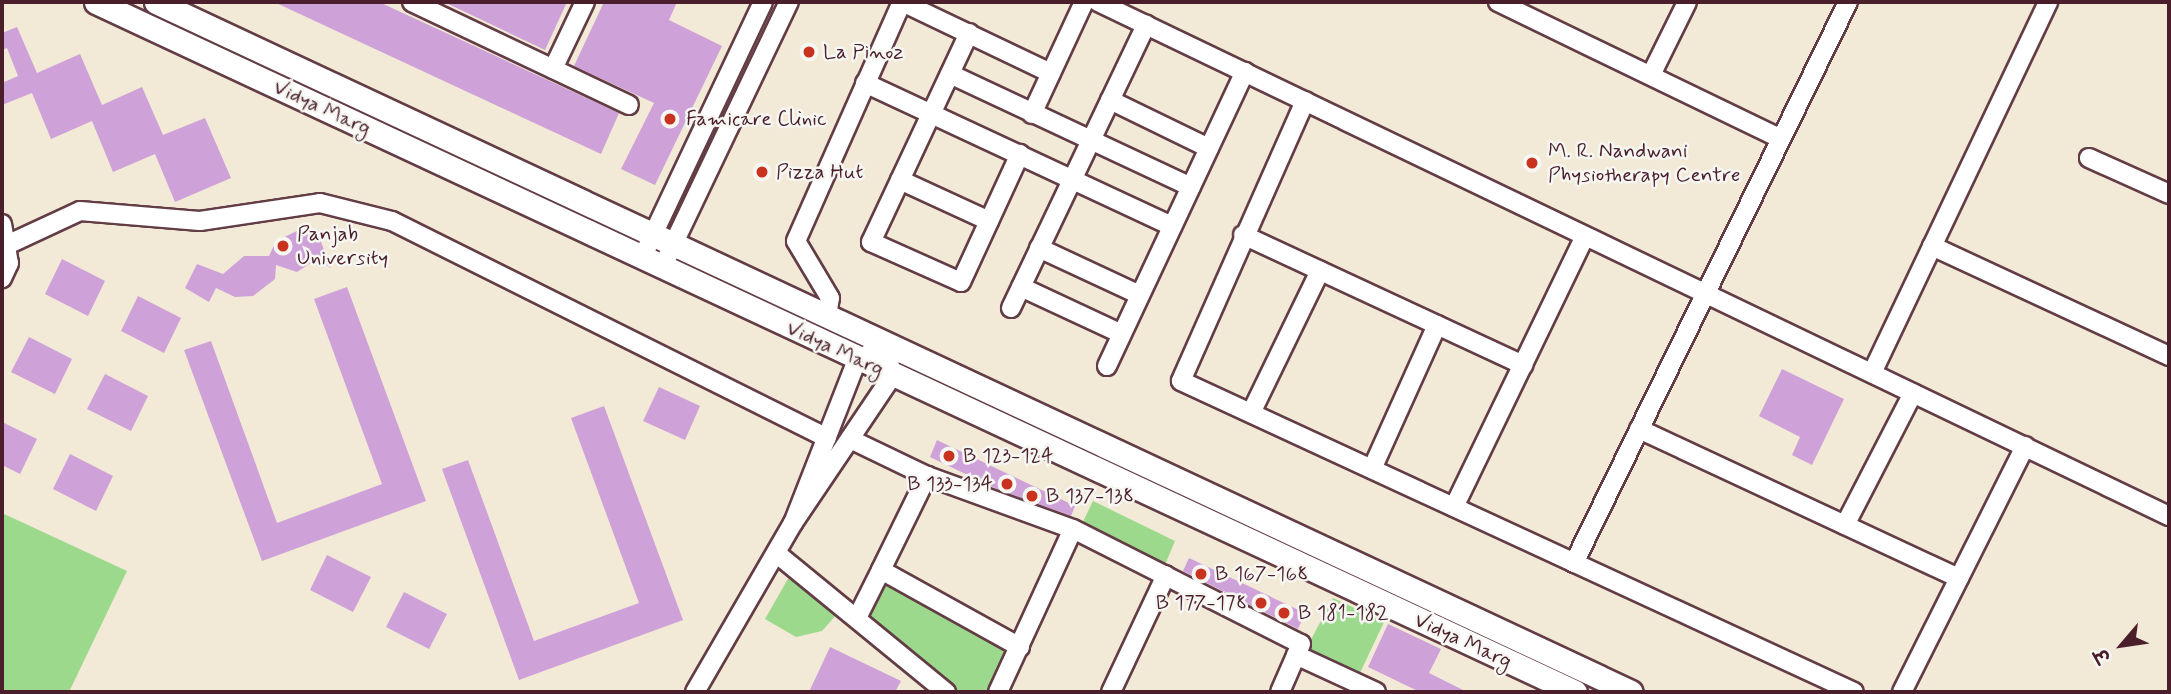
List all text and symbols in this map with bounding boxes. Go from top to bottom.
place label: La Pinoz [823,39,899,65]
marker: La Pinoz [801,44,817,60]
street label: Vidya Marg [270,75,374,141]
place label: Famicare Clinic [686,106,829,132]
marker: Famicare Clinic [660,109,680,129]
place label: M. R. Nandwani Physiotherapy Centre [1548,138,1741,188]
marker: M. R. Nandwani Physiotherapy Centre [1522,153,1542,173]
place label: Pizza Hut [776,159,861,185]
marker: Pizza Hut [754,164,770,180]
place label: Panjab University [297,221,388,271]
marker: Panjab University [275,238,291,254]
street label: Vidya Marg [783,316,887,382]
place label: B 123-124 [963,443,1053,469]
marker: B 123-124 [941,448,957,464]
place label: B 133-134 [907,471,993,497]
marker: B 133-134 [999,476,1015,492]
place label: B 137-138 [1046,483,1134,509]
marker: B 137-138 [1024,488,1040,504]
place label: B 167-168 [1215,561,1308,587]
marker: B 167-168 [1193,566,1209,582]
place label: B 177-178 [1156,590,1247,616]
marker: B 177-178 [1253,595,1269,611]
place label: B 181-182 [1298,600,1389,626]
marker: B 181-182 [1276,605,1292,621]
street label: Vidya Marg [1411,608,1515,674]
north arrow [2087,610,2157,680]
text: उ [2089,644,2117,667]

